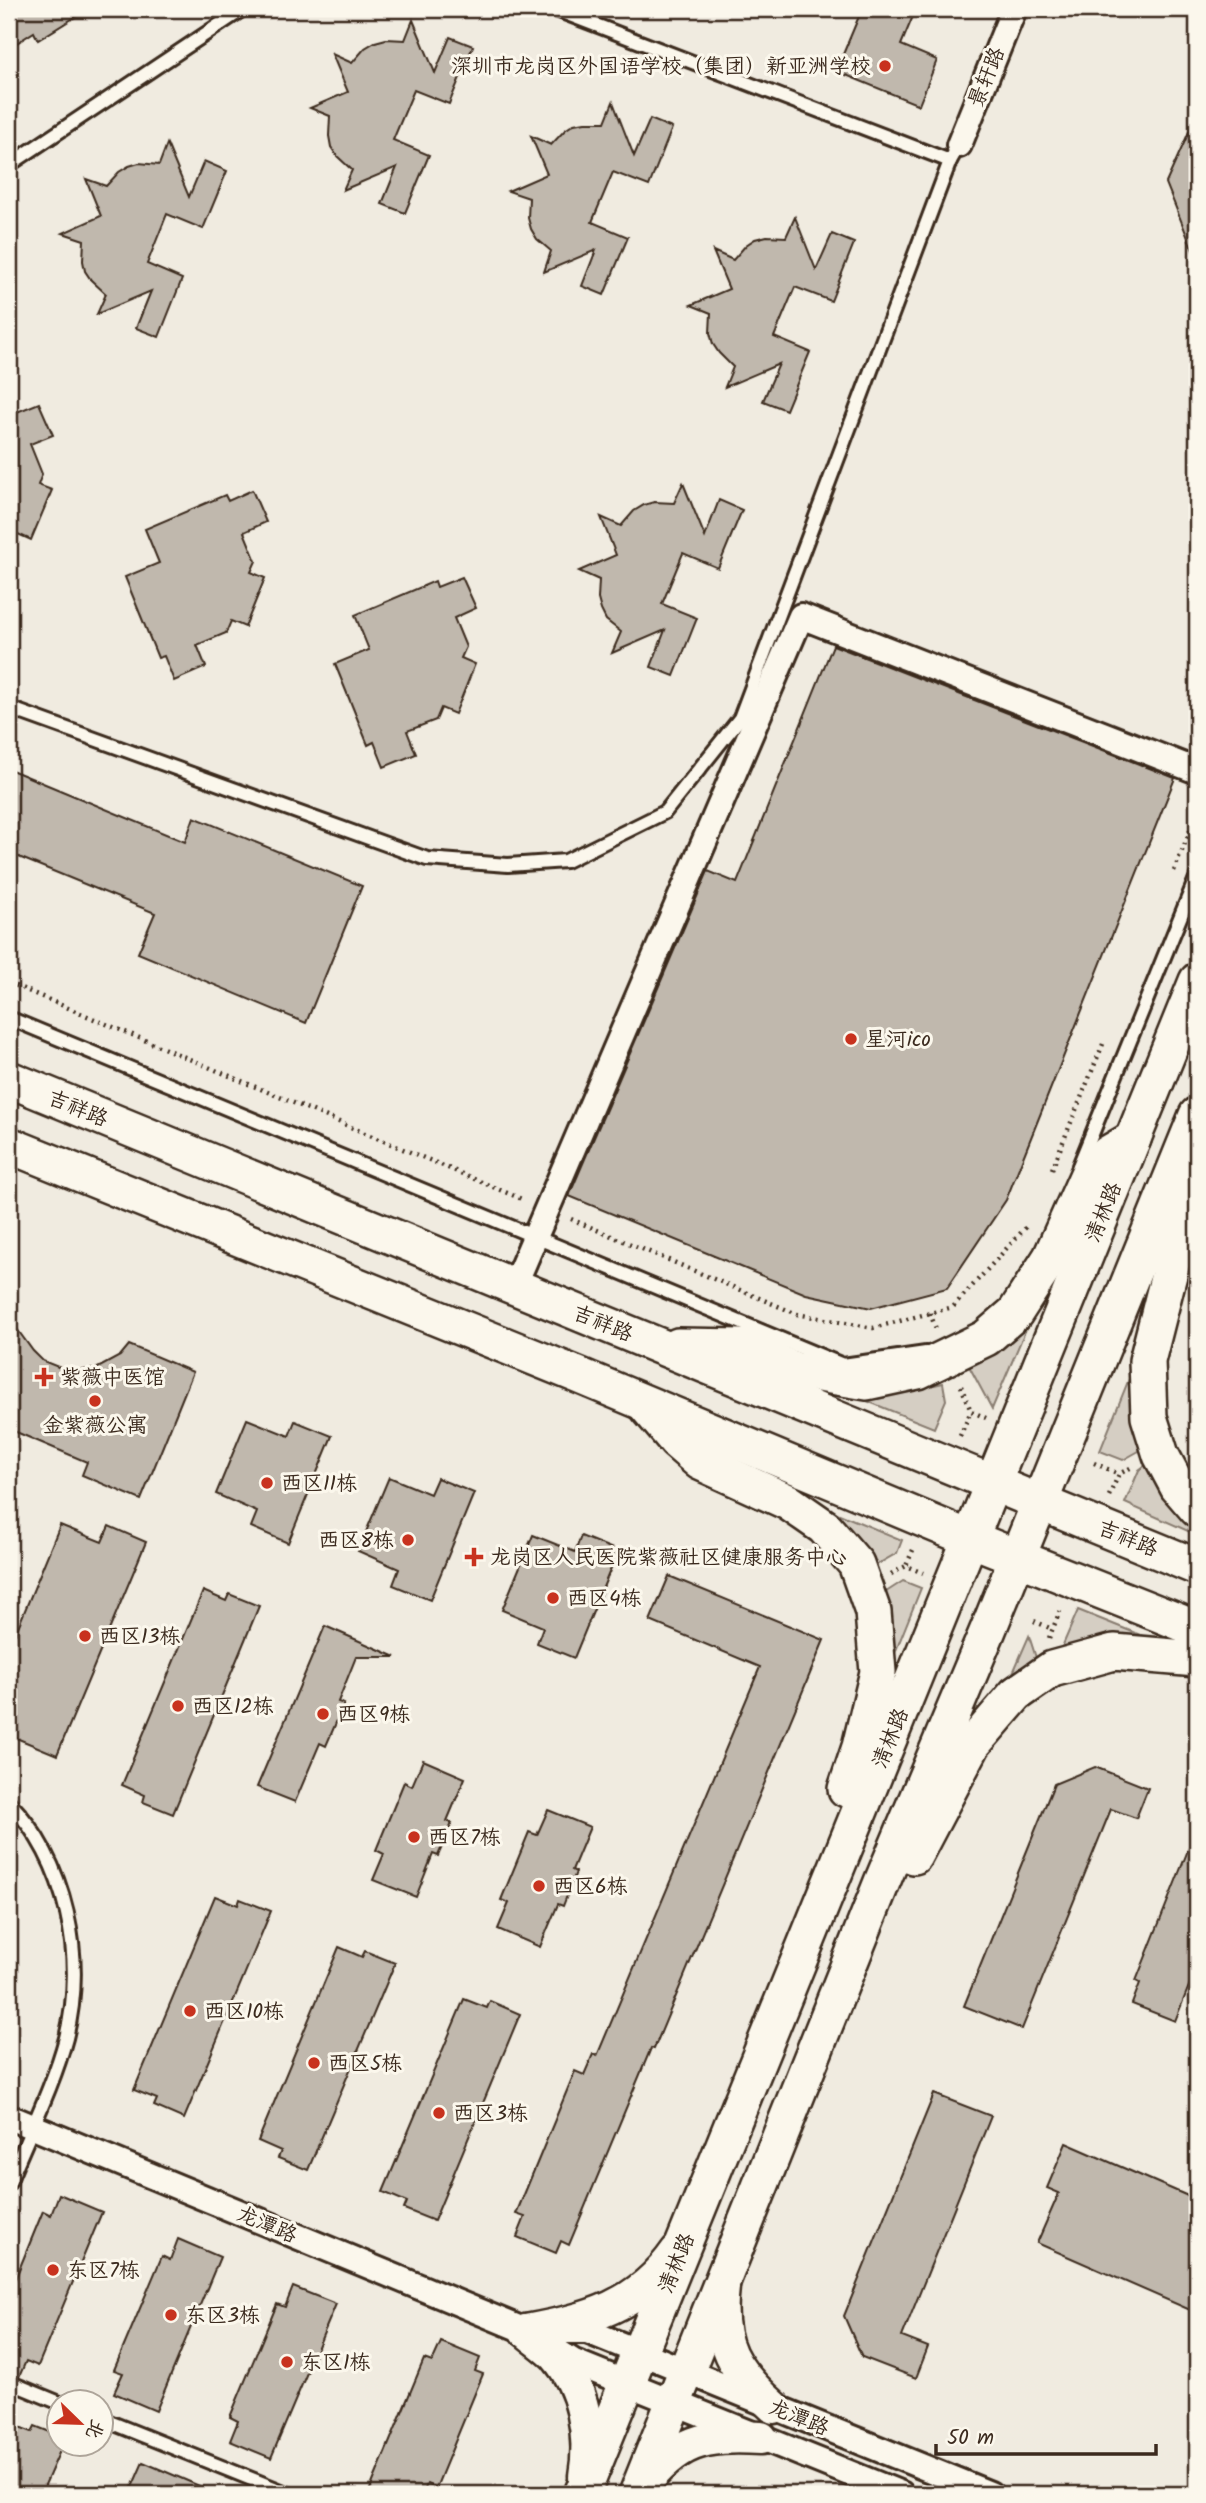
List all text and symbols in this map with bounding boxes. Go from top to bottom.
street label: 景轩路 [960,42,1014,113]
place label: 深圳市龙岗区外国语学校（集团）新亚洲学校 [451,51,871,84]
marker: 深圳市龙岗区外国语学校（集团）新亚洲学校 [877,58,893,74]
place label: 星河ico [865,1024,931,1057]
marker: 星河ico [843,1031,859,1047]
street label: 吉祥路 [42,1082,113,1136]
street label: 清林路 [1077,1177,1131,1248]
street label: 吉祥路 [567,1297,638,1351]
place label: 紫薇中医馆 [60,1362,165,1395]
marker: 紫薇中医馆 [34,1367,54,1387]
marker: 金紫薇公寓 [87,1393,103,1409]
place label: 金紫薇公寓 [43,1410,148,1443]
place label: 西区11栋 [281,1468,357,1501]
marker: 西区11栋 [259,1475,275,1491]
street label: 吉祥路 [1092,1512,1163,1566]
place label: 西区8栋 [318,1525,394,1558]
marker: 西区8栋 [400,1532,416,1548]
place label: 龙岗区人民医院紫薇社区健康服务中心 [490,1542,847,1575]
marker: 龙岗区人民医院紫薇社区健康服务中心 [464,1547,484,1567]
place label: 西区4栋 [567,1583,642,1616]
marker: 西区4栋 [545,1590,561,1606]
place label: 西区13栋 [99,1621,181,1654]
marker: 西区13栋 [77,1628,93,1644]
place label: 西区12栋 [192,1691,274,1724]
marker: 西区12栋 [170,1698,186,1714]
place label: 西区9栋 [337,1699,410,1732]
street label: 清林路 [864,1703,918,1774]
marker: 西区9栋 [315,1706,331,1722]
place label: 西区7栋 [428,1822,501,1855]
marker: 西区7栋 [406,1829,422,1845]
place label: 西区6栋 [553,1871,628,1904]
marker: 西区6栋 [531,1878,547,1894]
place label: 西区10栋 [204,1996,284,2029]
marker: 西区10栋 [182,2003,198,2019]
place label: 西区5栋 [328,2048,402,2081]
marker: 西区5栋 [306,2055,322,2071]
place label: 西区3栋 [453,2098,528,2131]
marker: 西区3栋 [431,2105,447,2121]
street label: 龙潭路 [231,2198,302,2253]
street label: 清林路 [650,2228,704,2299]
place label: 东区7栋 [67,2255,140,2288]
marker: 东区7栋 [45,2262,61,2278]
place label: 东区3栋 [185,2300,260,2333]
marker: 东区3栋 [163,2307,179,2323]
place label: 东区1栋 [301,2347,371,2380]
marker: 东区1栋 [279,2354,295,2370]
north arrow [46,2388,116,2458]
street label: 龙潭路 [763,2391,834,2445]
scale bar [936,2412,1157,2456]
text: 北 [76,2414,111,2443]
text: 50 m [947,2422,994,2455]

